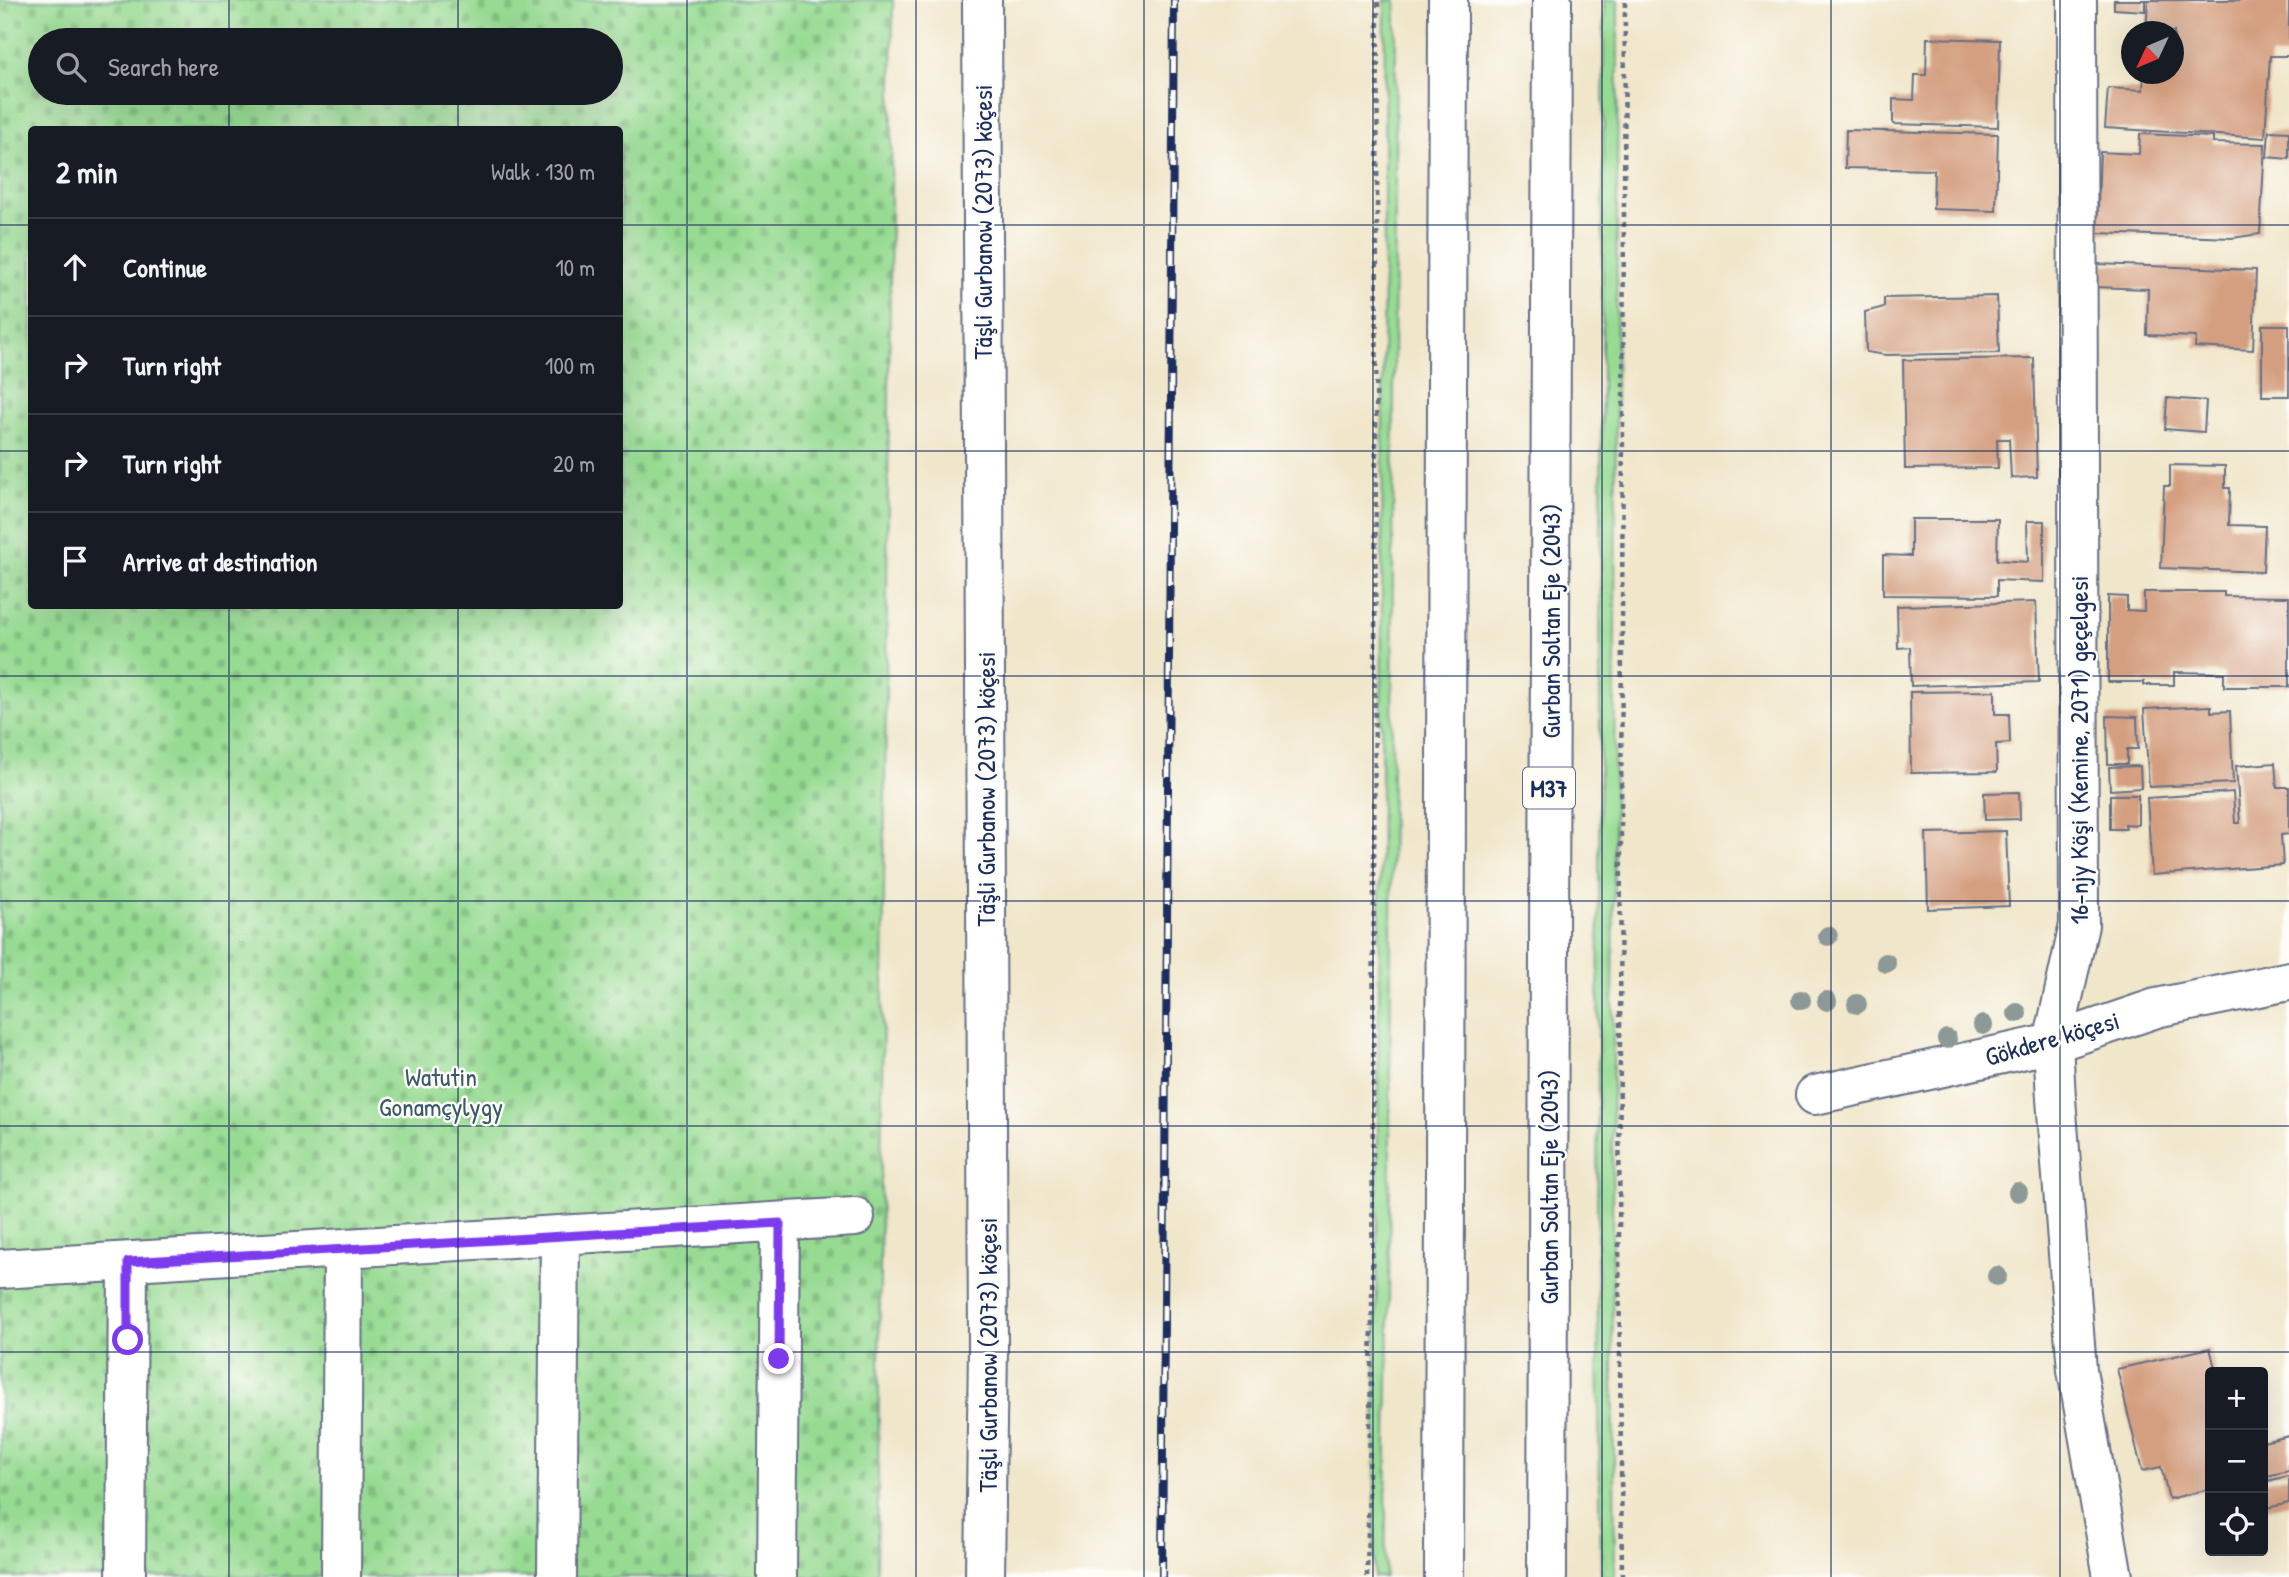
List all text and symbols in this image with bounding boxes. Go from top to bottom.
north arrow [2121,21,2184,84]
search box [28,28,623,105]
icon: search [52,48,90,86]
text: Search here [108,49,219,84]
street label: Täşli Gurbanow (2073) köçesi [965,84,1000,360]
text: 2 min [56,152,118,192]
text: Walk · 130 m [491,156,595,187]
icon: ahead [56,248,94,286]
text: Continue [123,250,207,285]
text: 10 m [555,252,595,283]
icon: right [56,346,94,384]
text: Turn right [123,348,221,383]
text: 100 m [545,350,595,381]
icon: right [56,444,94,482]
text: Turn right [123,446,221,481]
text: 20 m [553,448,595,479]
street label: Gurban Soltan Eje (2043) [1533,503,1568,739]
icon: arrive [56,542,94,580]
text: Arrive at destination [123,544,318,579]
street label: 16-njy Köşi (Kemine, 2071) geçelgesi [2061,575,2096,925]
street label: Täşli Gurbanow (2073) köçesi [968,651,1003,927]
road number: M37 [1523,768,1575,808]
street label: Gökdere köçesi [1981,1002,2123,1074]
park label: Watutin Gonamçylygy [379,1059,503,1124]
street label: Gurban Soltan Eje (2043) [1531,1069,1566,1305]
street label: Täşli Gurbanow (2073) köçesi [970,1217,1005,1493]
route start [112,1324,143,1355]
route end [763,1343,794,1374]
map controls [2205,1367,2268,1556]
button: + [2205,1367,2268,1430]
button: − [2205,1430,2268,1493]
button: locate [2205,1493,2268,1556]

